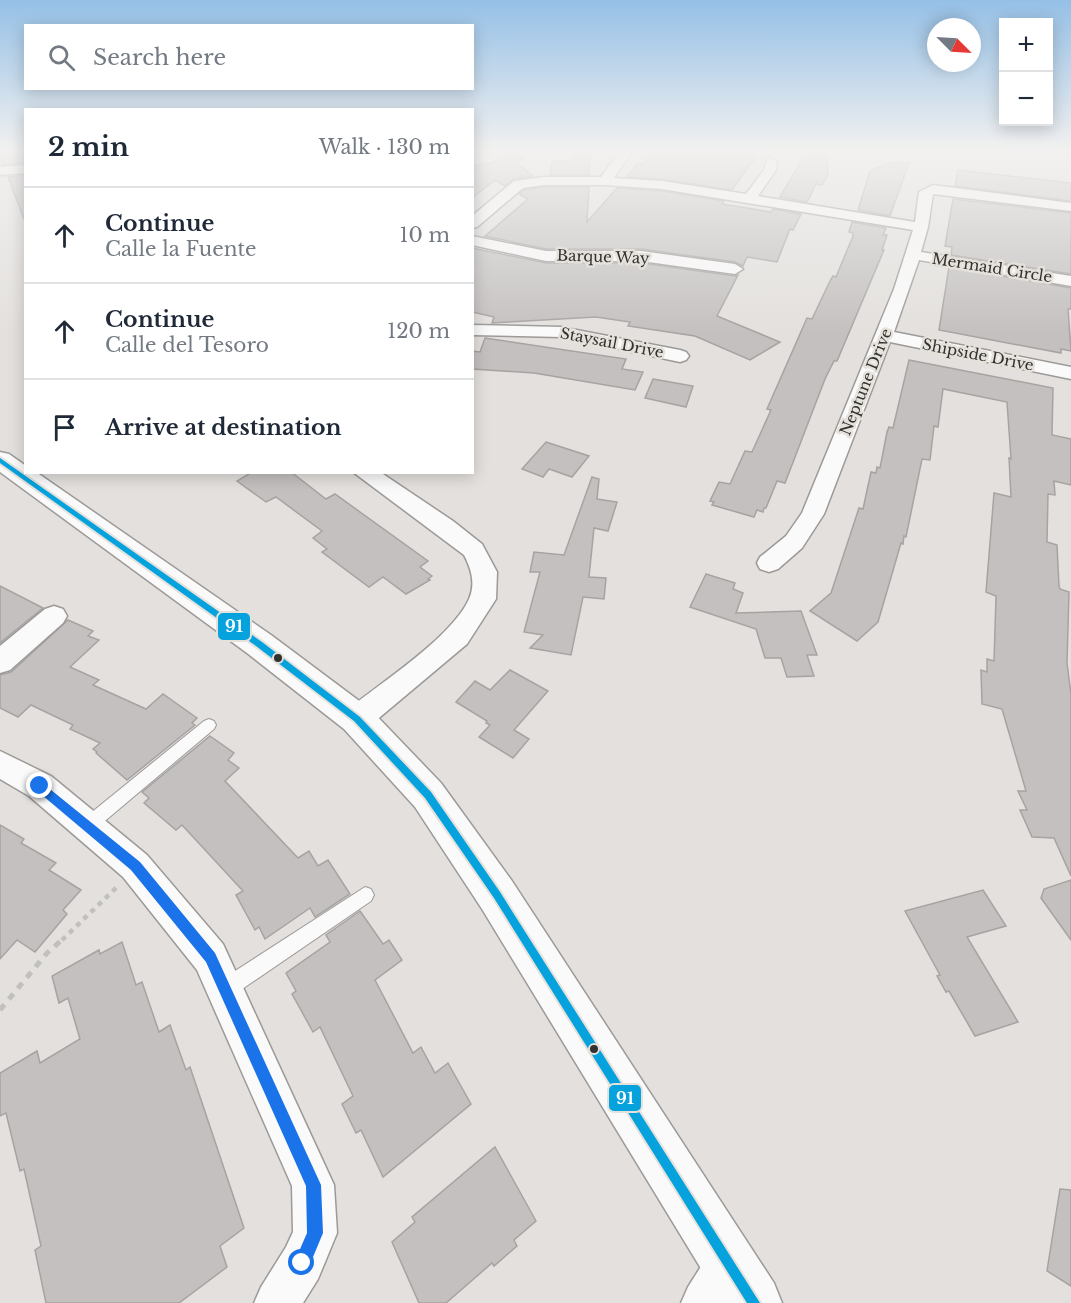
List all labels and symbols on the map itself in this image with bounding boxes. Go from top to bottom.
north arrow [927,18,981,72]
street label: Barque Way [556,245,650,268]
street label: Mermaid Circle [931,249,1053,286]
street label: Staysail Drive [559,323,665,362]
street label: Neptune Drive [835,326,896,438]
street label: Shipside Drive [921,334,1035,375]
line badge: 91 [217,612,251,641]
text: 91 [225,616,243,636]
unlabelled marker [272,652,284,664]
route end [26,772,52,798]
unlabelled marker [588,1043,600,1055]
line badge: 91 [608,1084,642,1112]
text: 91 [616,1088,634,1108]
route start [288,1249,314,1275]

